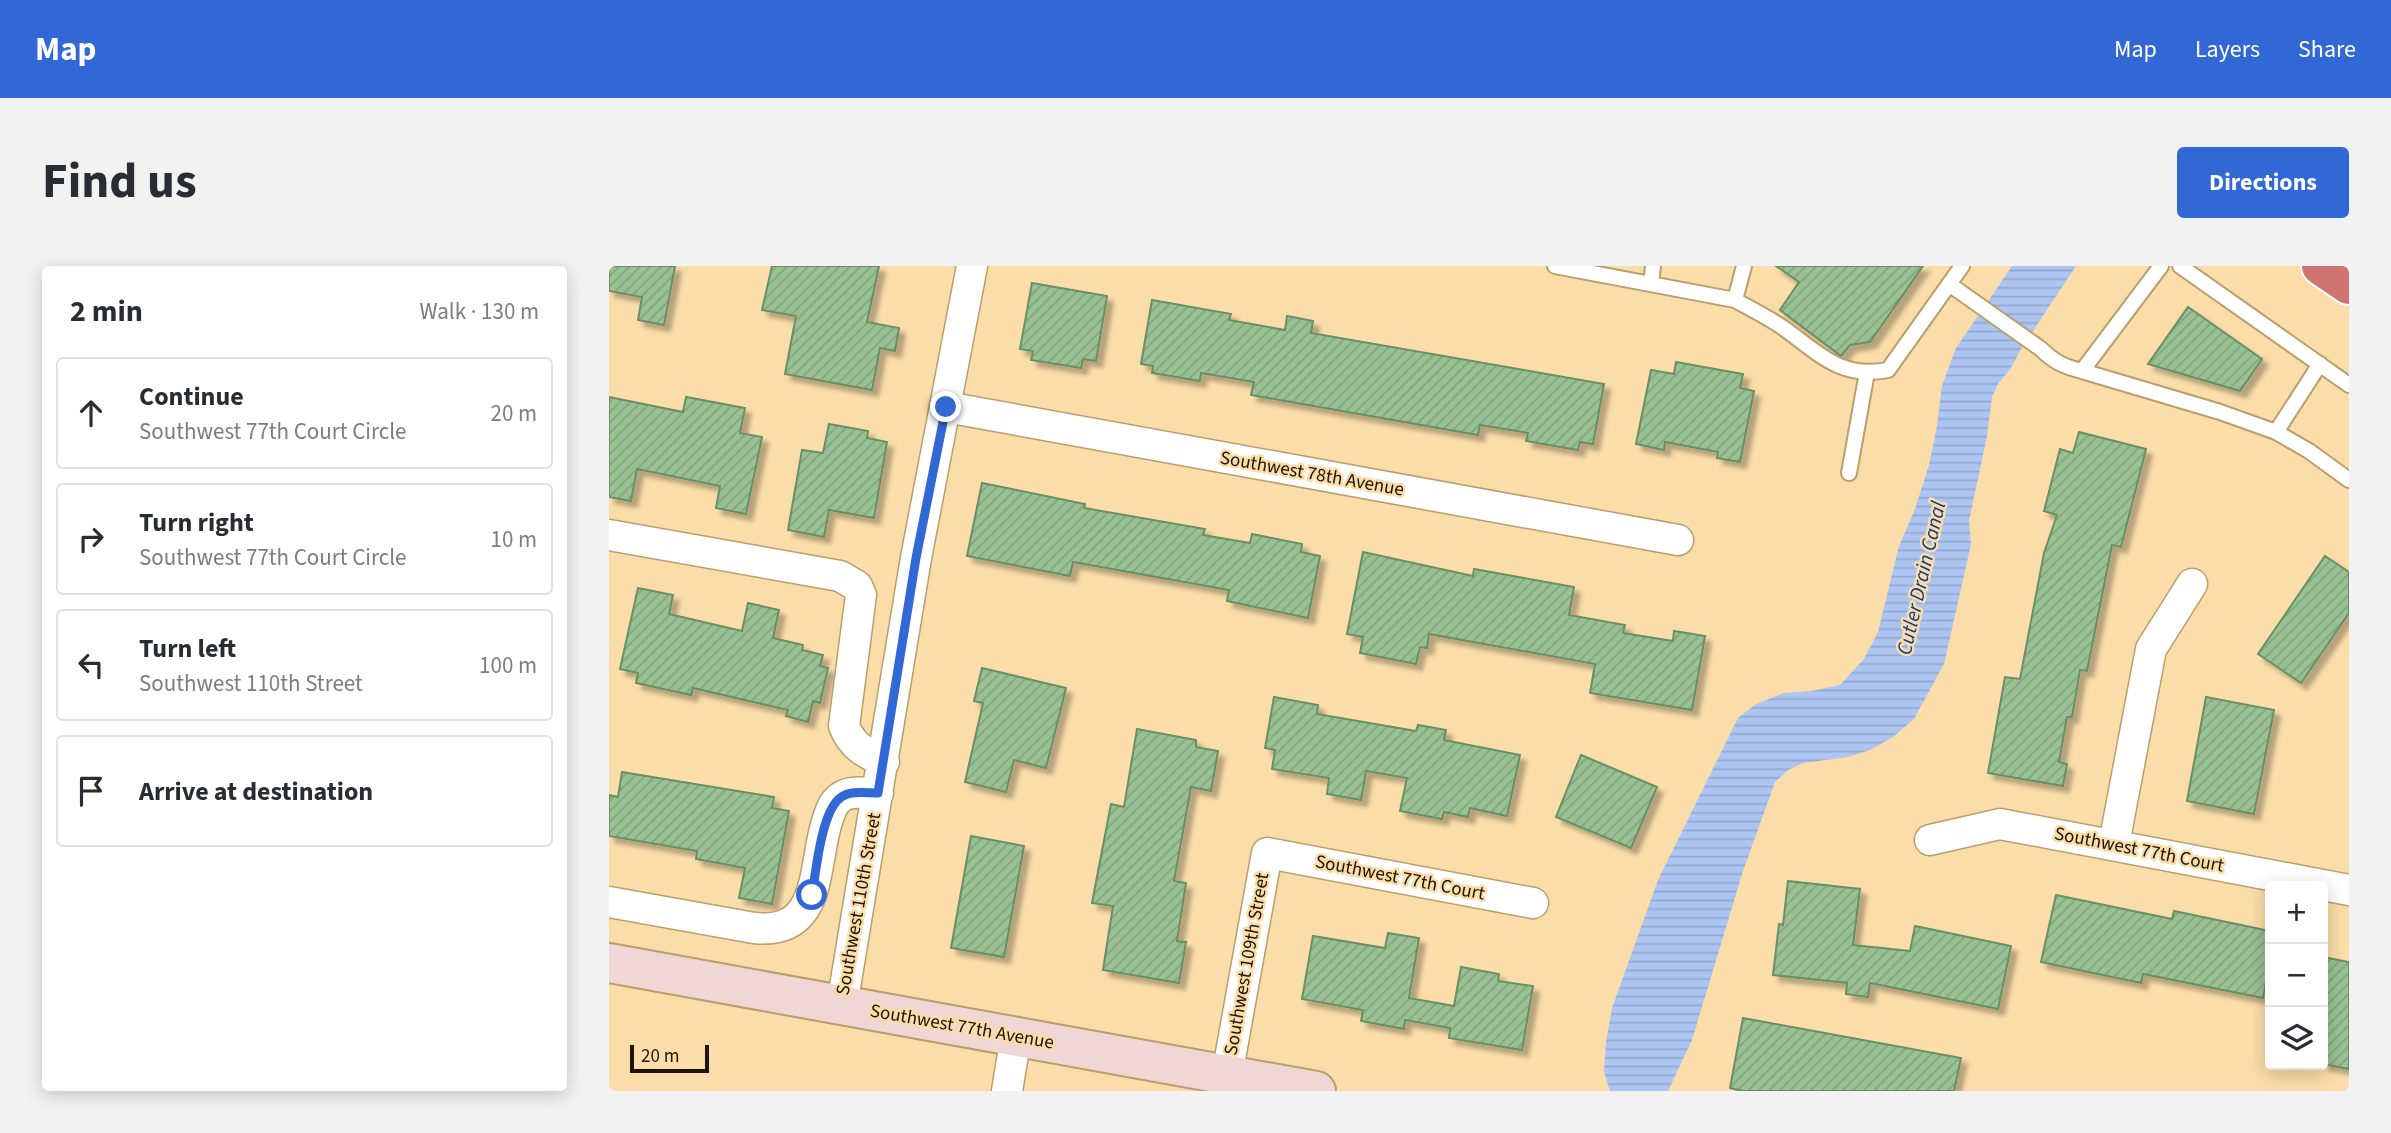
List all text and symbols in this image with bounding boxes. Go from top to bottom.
text: Map [35,26,96,73]
text: Map [2114,32,2157,67]
text: Layers [2195,32,2260,67]
text: Share [2298,32,2356,67]
text: Find us [42,147,197,217]
button: Directions [2177,147,2349,218]
text: 2 min [70,290,143,333]
text: Walk · 130 m [420,295,539,328]
text: Continue [139,378,244,415]
route end [930,391,961,422]
icon: ahead [72,394,110,432]
text: 20 m [490,397,537,430]
text: Southwest 77th Court Circle [139,415,406,448]
street label: Southwest 78th Avenue [1218,445,1406,503]
water label: Cutler Drain Canal [1889,497,1953,658]
text: Turn right [139,504,254,541]
icon: right [72,520,110,558]
text: 10 m [490,523,537,556]
text: Southwest 77th Court Circle [139,541,406,574]
text: Turn left [139,630,236,667]
icon: left [72,646,110,684]
text: 100 m [479,649,537,682]
text: Southwest 110th Street [139,667,363,700]
icon: arrive [72,772,110,810]
text: Arrive at destination [139,773,373,810]
street label: Southwest 110th Street [830,810,888,997]
street label: Southwest 77th Court [2052,820,2227,880]
street label: Southwest 77th Court [1313,848,1488,908]
street label: Southwest 109th Street [1218,870,1276,1057]
route start [796,879,827,910]
map controls [2265,881,2328,1070]
button: + [2265,881,2328,944]
button: − [2265,944,2328,1007]
street label: Southwest 77th Avenue [868,998,1056,1056]
button: layers [2265,1007,2328,1070]
scale bar [630,1042,709,1074]
text: 20 m [641,1043,679,1070]

